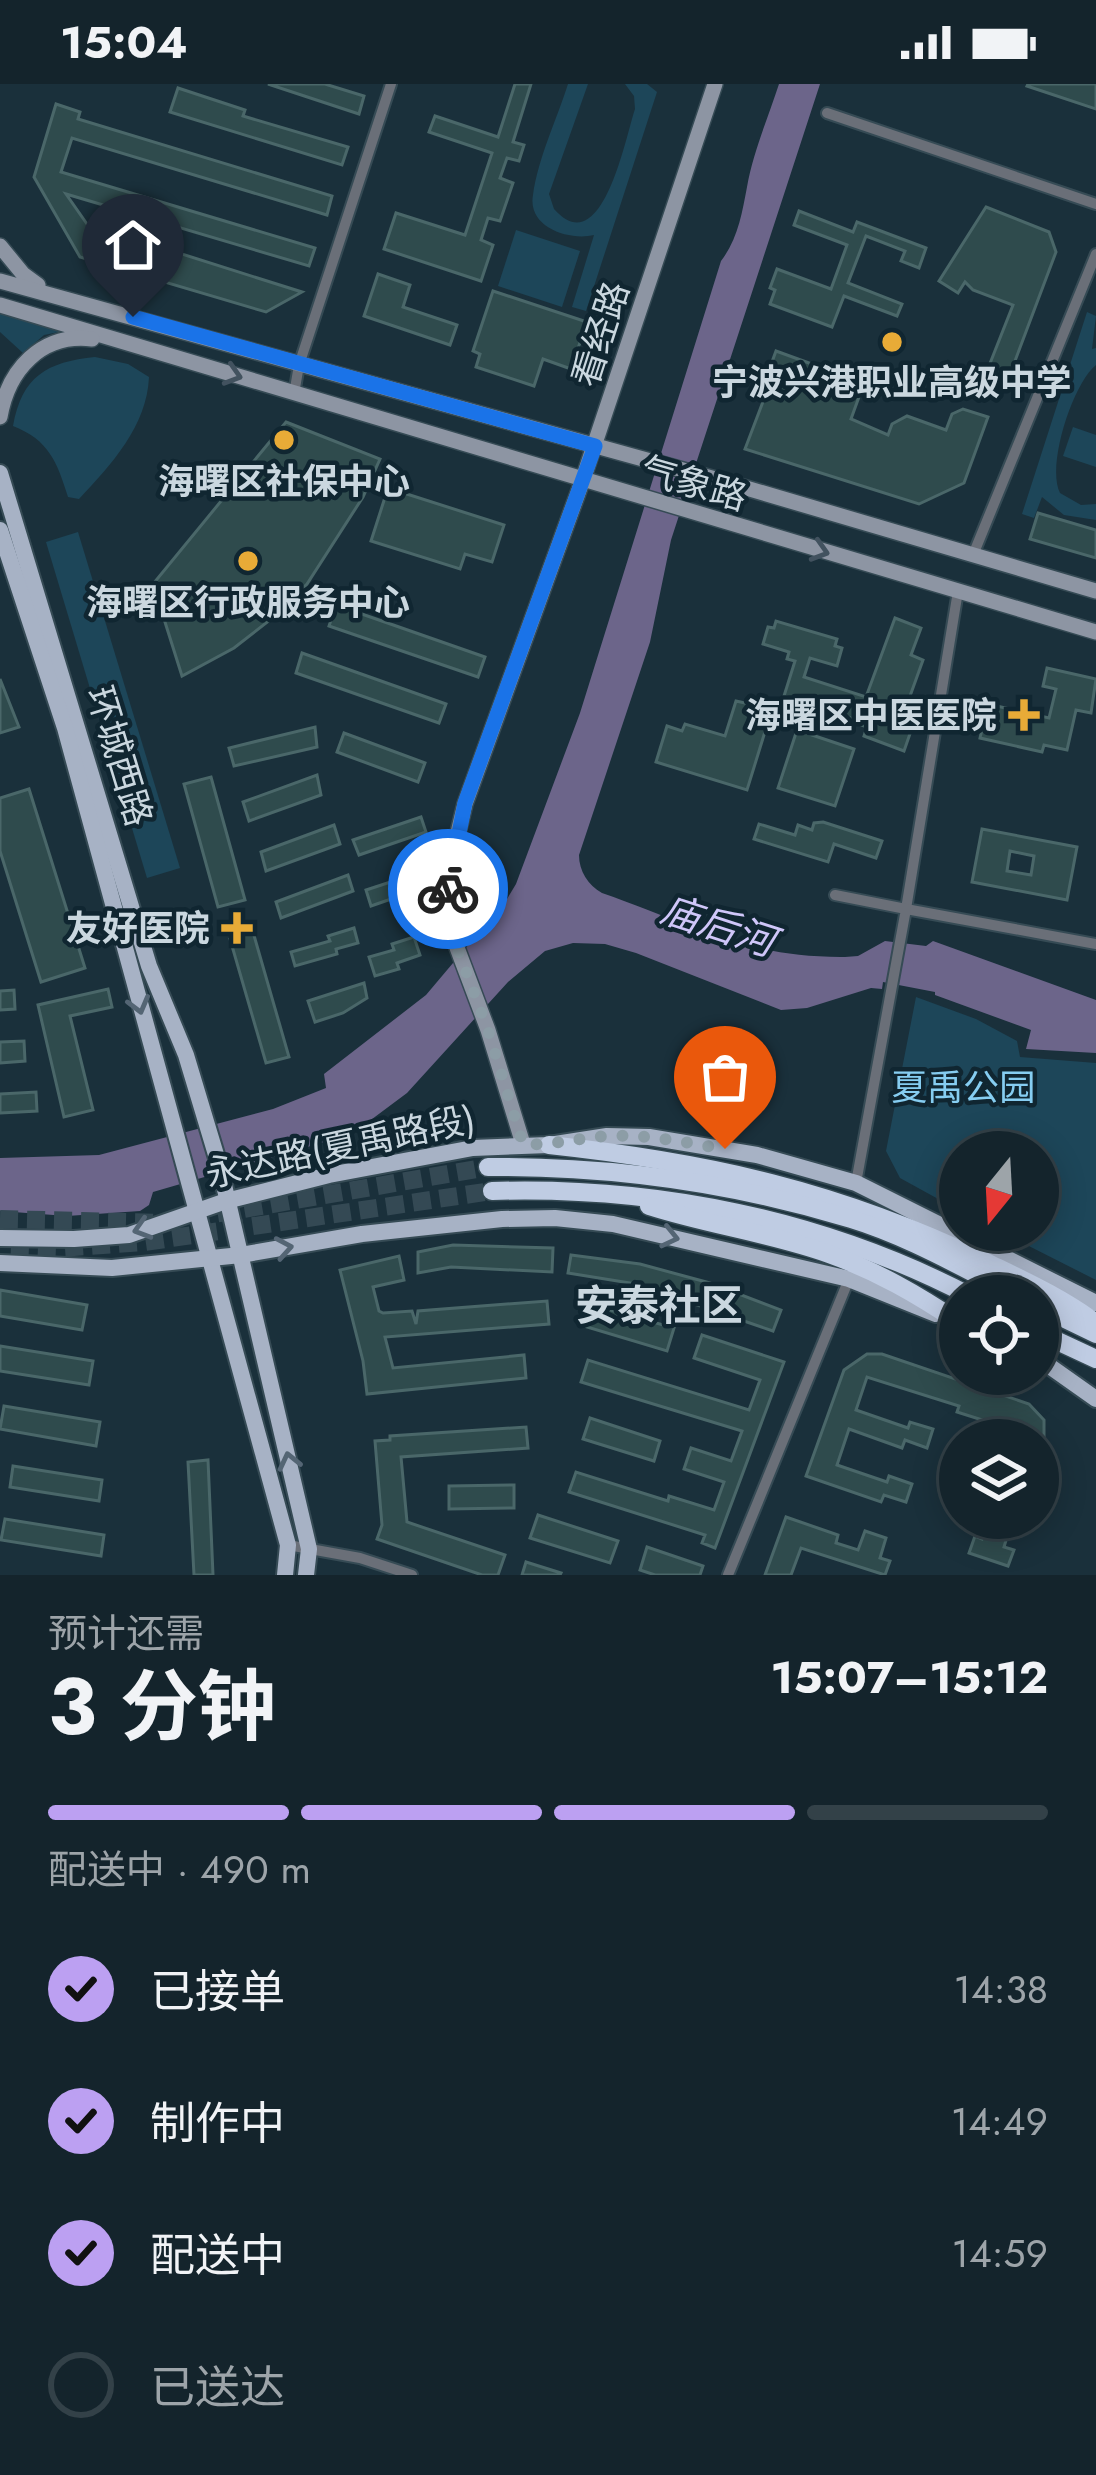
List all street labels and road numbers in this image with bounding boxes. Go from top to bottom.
street label: 看经路 [559,275,641,393]
street label: 气象路 [635,443,753,523]
street label: 环城西路 [74,680,166,832]
street label: 永达路(夏禹路段) [200,1092,480,1200]

